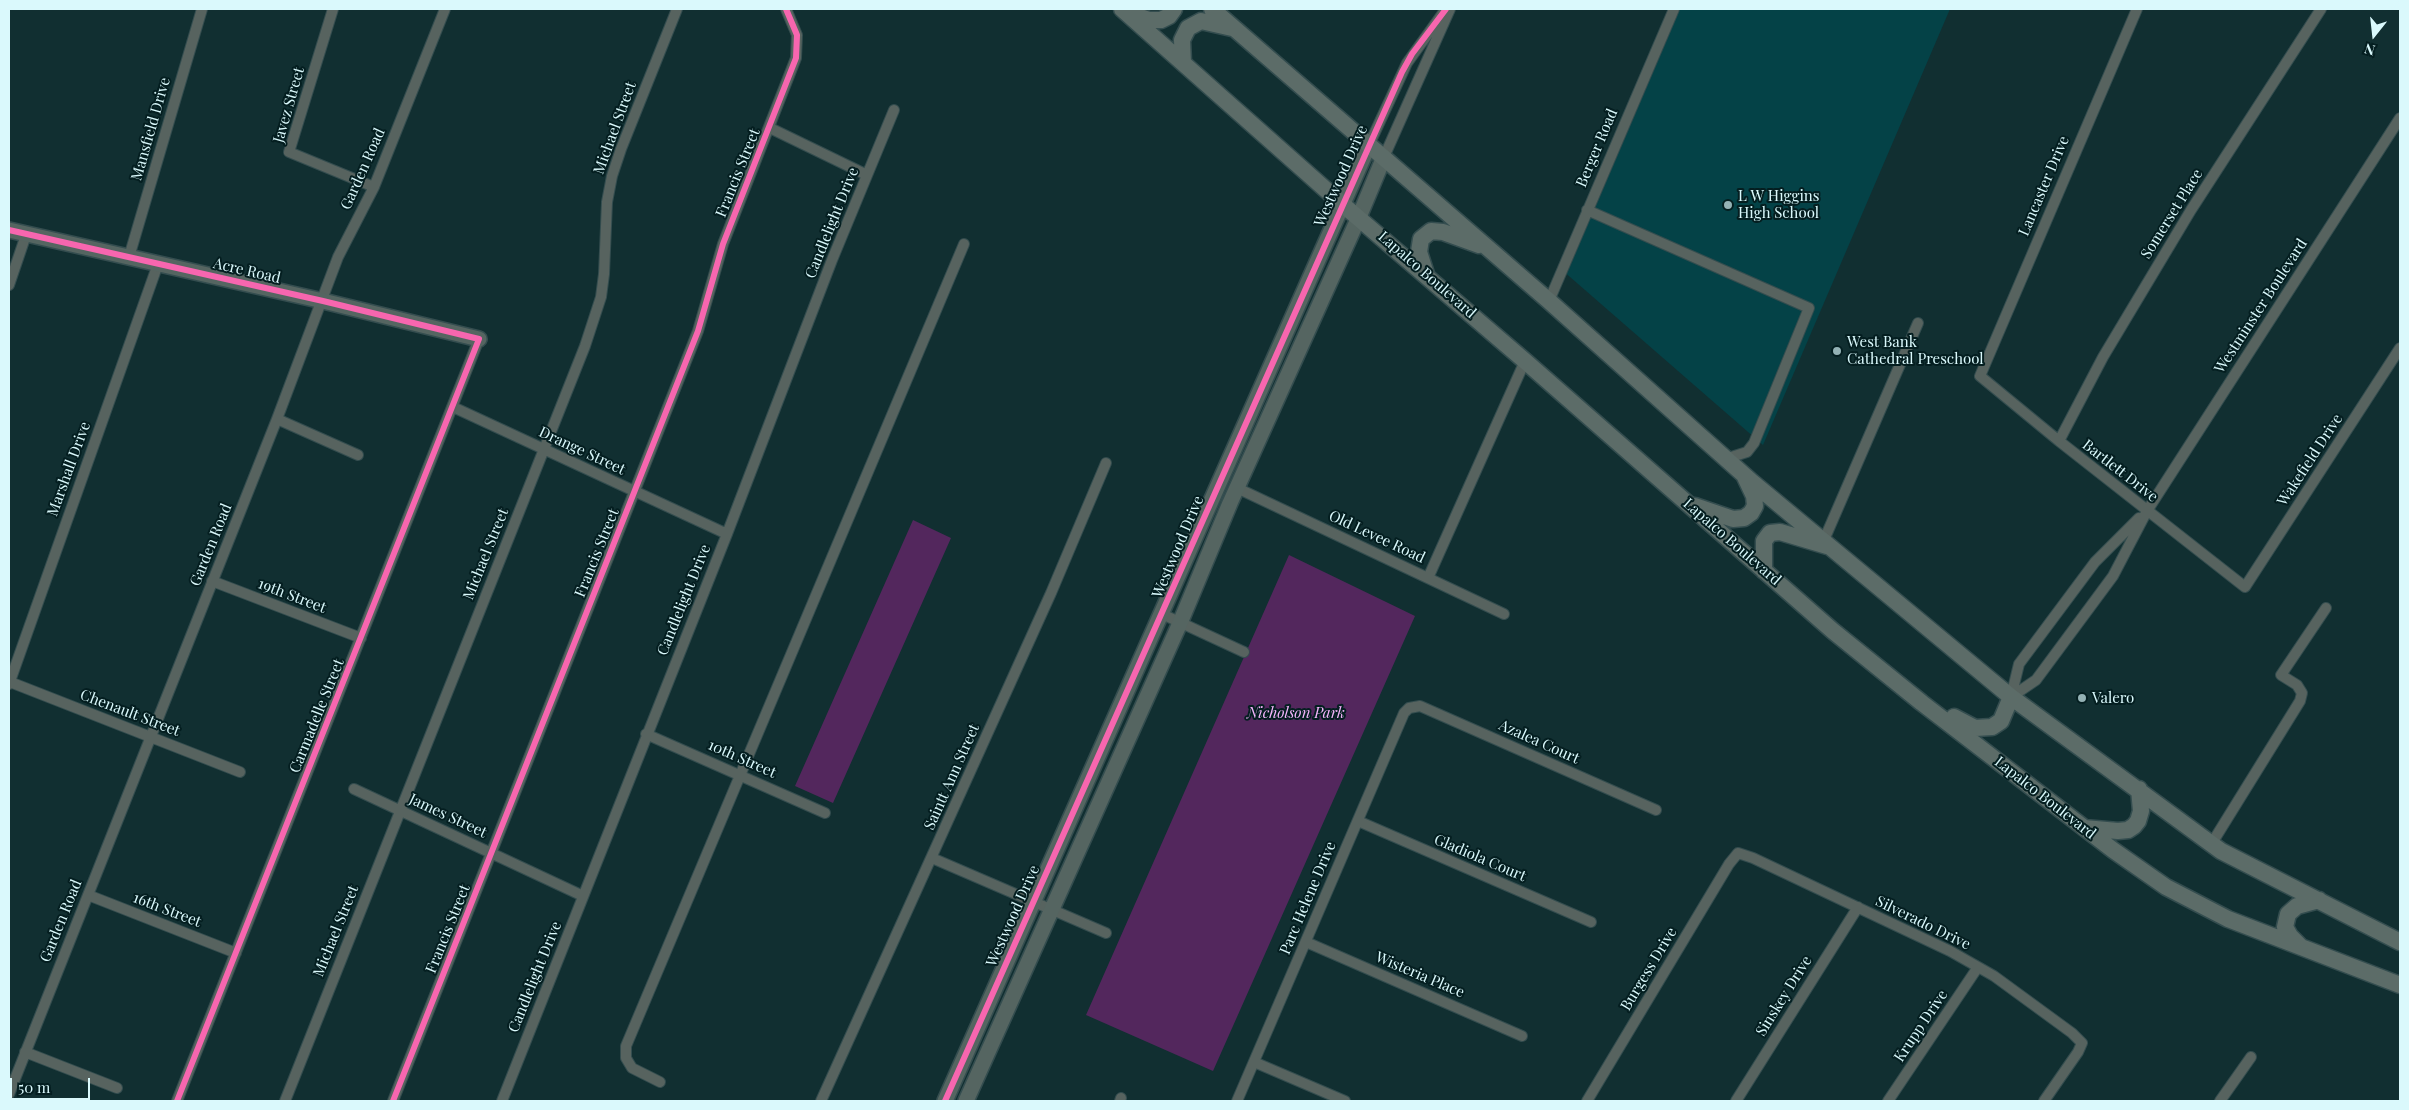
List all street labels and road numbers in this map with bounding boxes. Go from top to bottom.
street label: Javez Street [270,65,308,145]
street label: Mansfield Drive [128,75,174,183]
street label: Michael Street [590,79,640,177]
street label: Berger Road [1572,106,1622,190]
street label: Westwood Drive [1311,122,1371,230]
street label: Garden Road [337,125,389,213]
street label: Francis Street [712,126,764,220]
street label: Lancaster Drive [2015,133,2073,239]
street label: Candlelight Drive [801,165,863,281]
street label: Somerset Place [2137,166,2207,262]
street label: Lapalco Boulevard [1374,228,1480,322]
street label: Westminster Boulevard [2211,235,2311,377]
street label: Acre Road [212,255,282,287]
street label: Wakefield Drive [2274,411,2346,509]
street label: Marshall Drive [44,419,94,519]
street label: Drange Street [536,423,628,479]
street label: Bartlett Drive [2079,436,2161,506]
street label: Westwood Drive [1148,493,1208,601]
street label: Lapalco Boulevard [1679,495,1785,589]
street label: Garden Road [186,501,236,589]
street label: Michael Street [460,506,512,602]
street label: Francis Street [571,506,623,600]
street label: Old Levee Road [1326,507,1428,567]
street label: Candlelight Drive [653,542,715,658]
street label: 19th Street [255,575,329,617]
street label: Carmadelle Street [286,656,348,776]
street label: Chenault Street [78,686,182,740]
street label: Azalea Court [1496,716,1582,768]
street label: Saintt Ann Street [921,721,983,833]
street label: 10th Street [705,736,779,782]
street label: Lapalco Boulevard [1991,753,2099,843]
street label: James Street [406,790,490,842]
street label: Gladiola Court [1431,831,1529,885]
street label: Parc Helene Drive [1276,839,1340,957]
street label: Westwood Drive [983,862,1043,970]
street label: Garden Road [36,877,86,965]
street label: Francis Street [422,882,474,976]
street label: Michael Street [310,883,362,979]
street label: 16th Street [130,889,204,931]
street label: Silverado Drive [1873,892,1973,954]
street label: Candlelight Drive [504,919,566,1035]
street label: Burgess Drive [1617,924,1681,1014]
street label: Wisteria Place [1373,948,1467,1002]
street label: Sinskey Drive [1752,952,1816,1040]
street label: Krupp Drive [1890,987,1952,1065]

